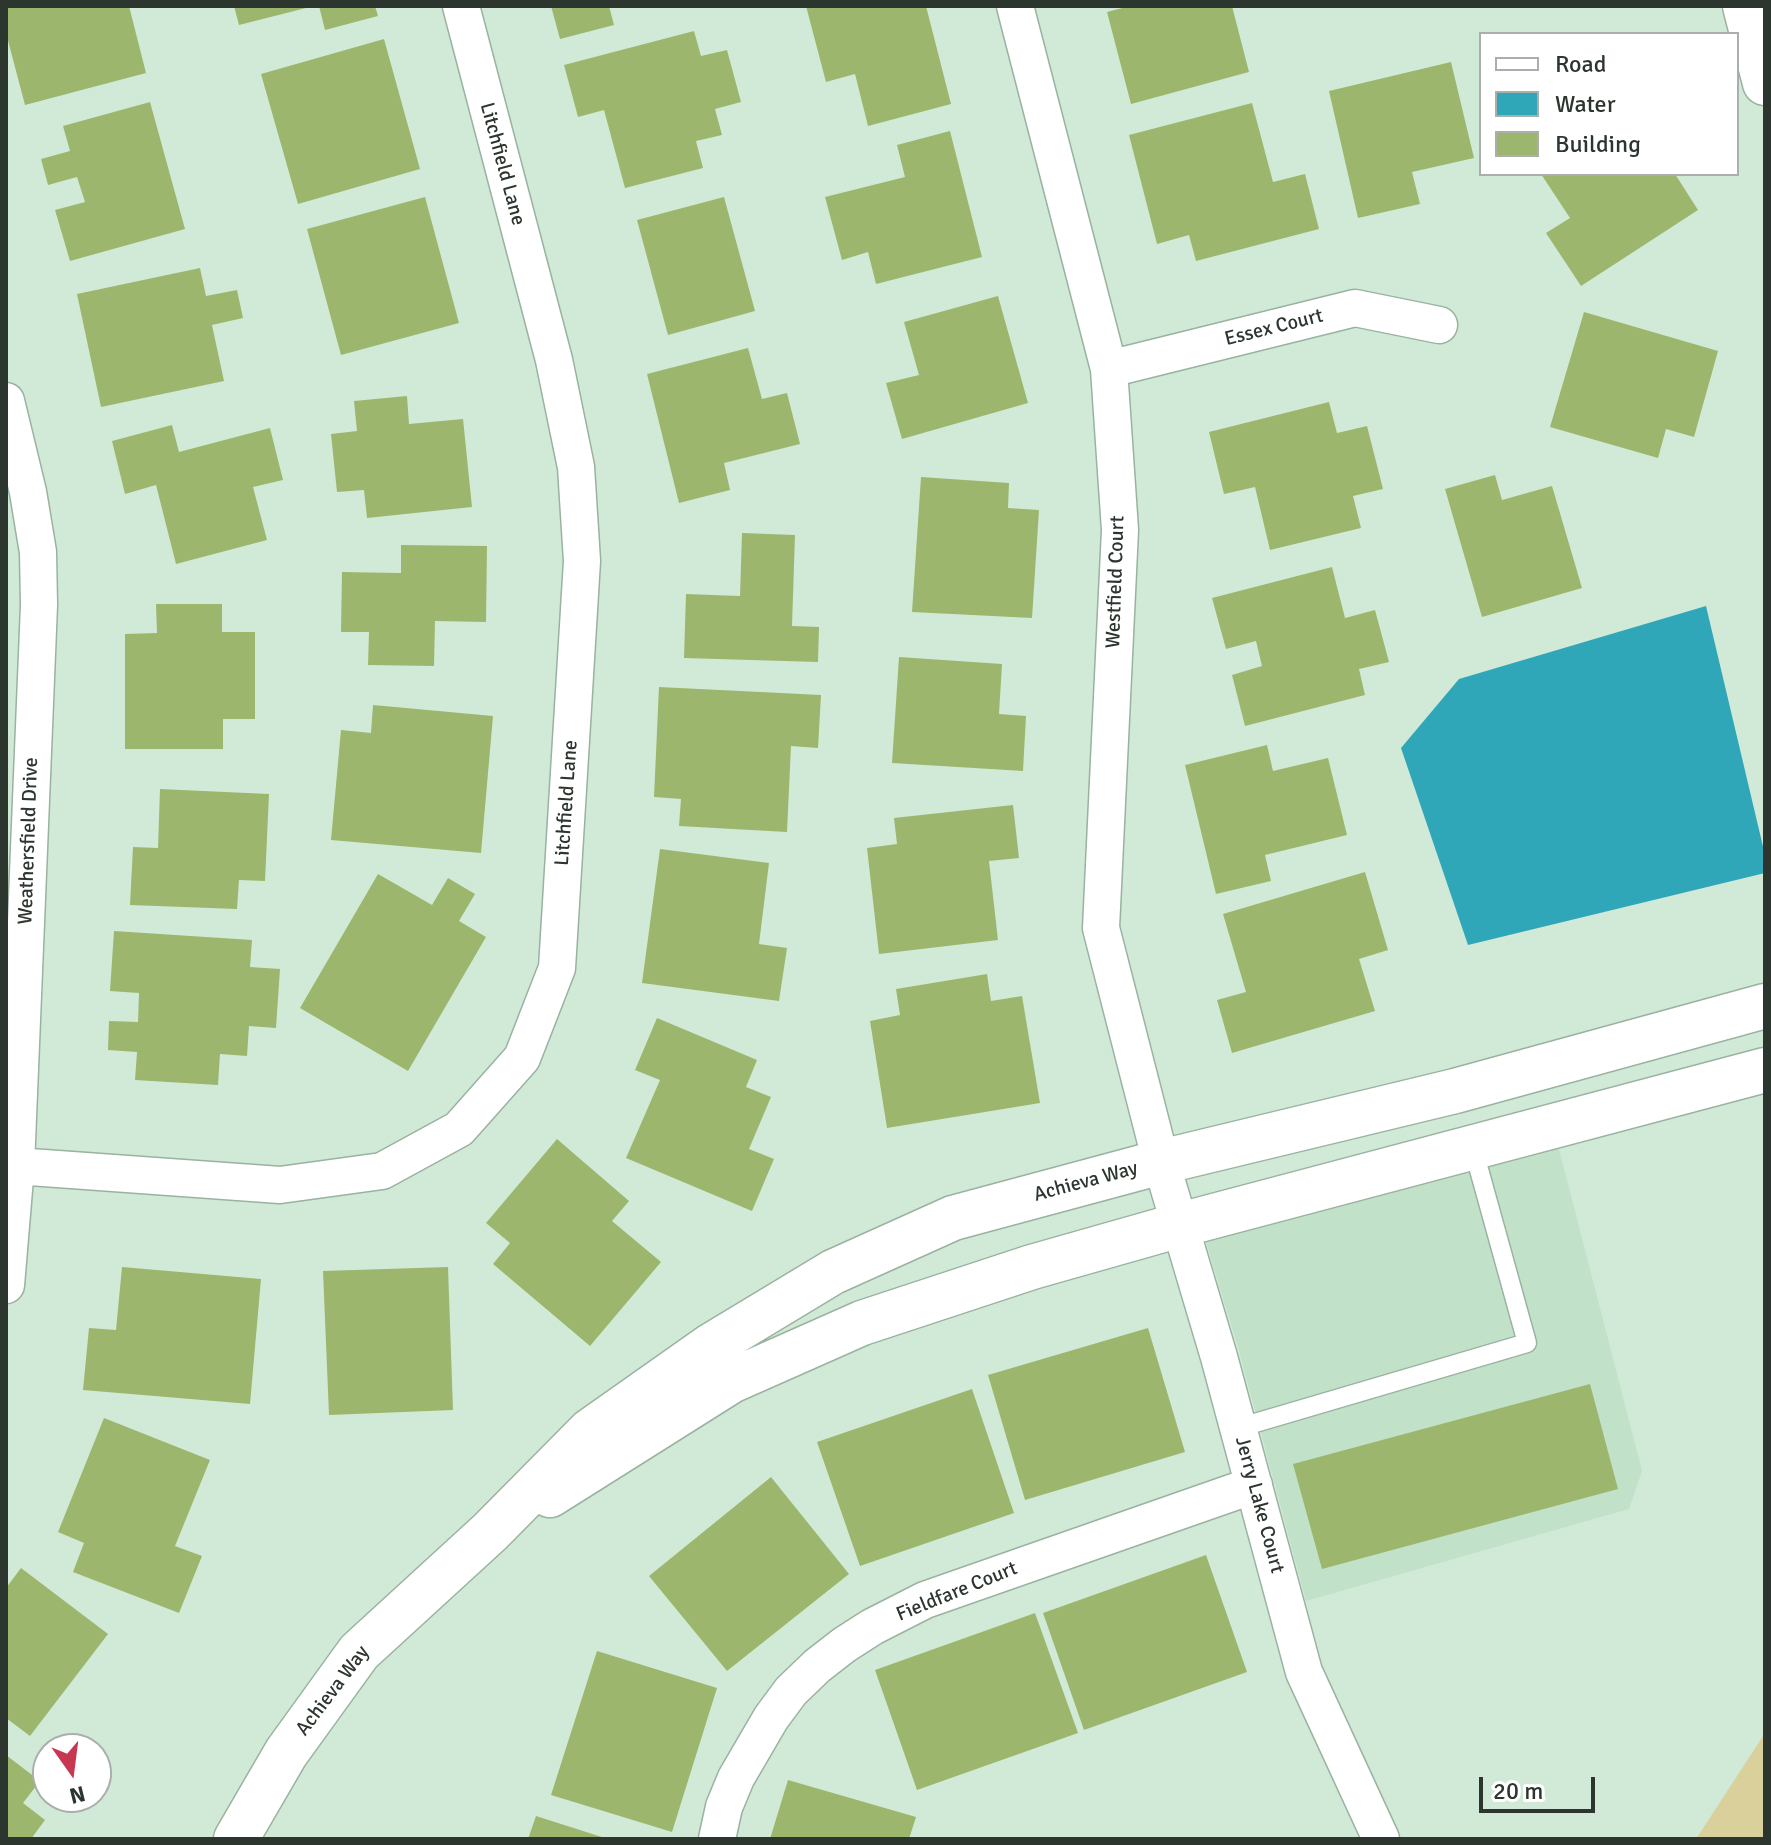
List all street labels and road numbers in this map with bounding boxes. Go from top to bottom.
street label: Litchfield Lane [474,100,530,228]
street label: Essex Court [1222,304,1326,352]
street label: Westfield Court [1102,515,1130,649]
street label: Litchfield Lane [551,739,583,867]
street label: Weathersfield Drive [14,757,44,925]
street label: Achieva Way [1031,1157,1141,1207]
street label: Jerry Lake Court [1229,1434,1289,1576]
street label: Fieldfare Court [893,1557,1021,1627]
street label: Achieva Way [291,1641,375,1741]

